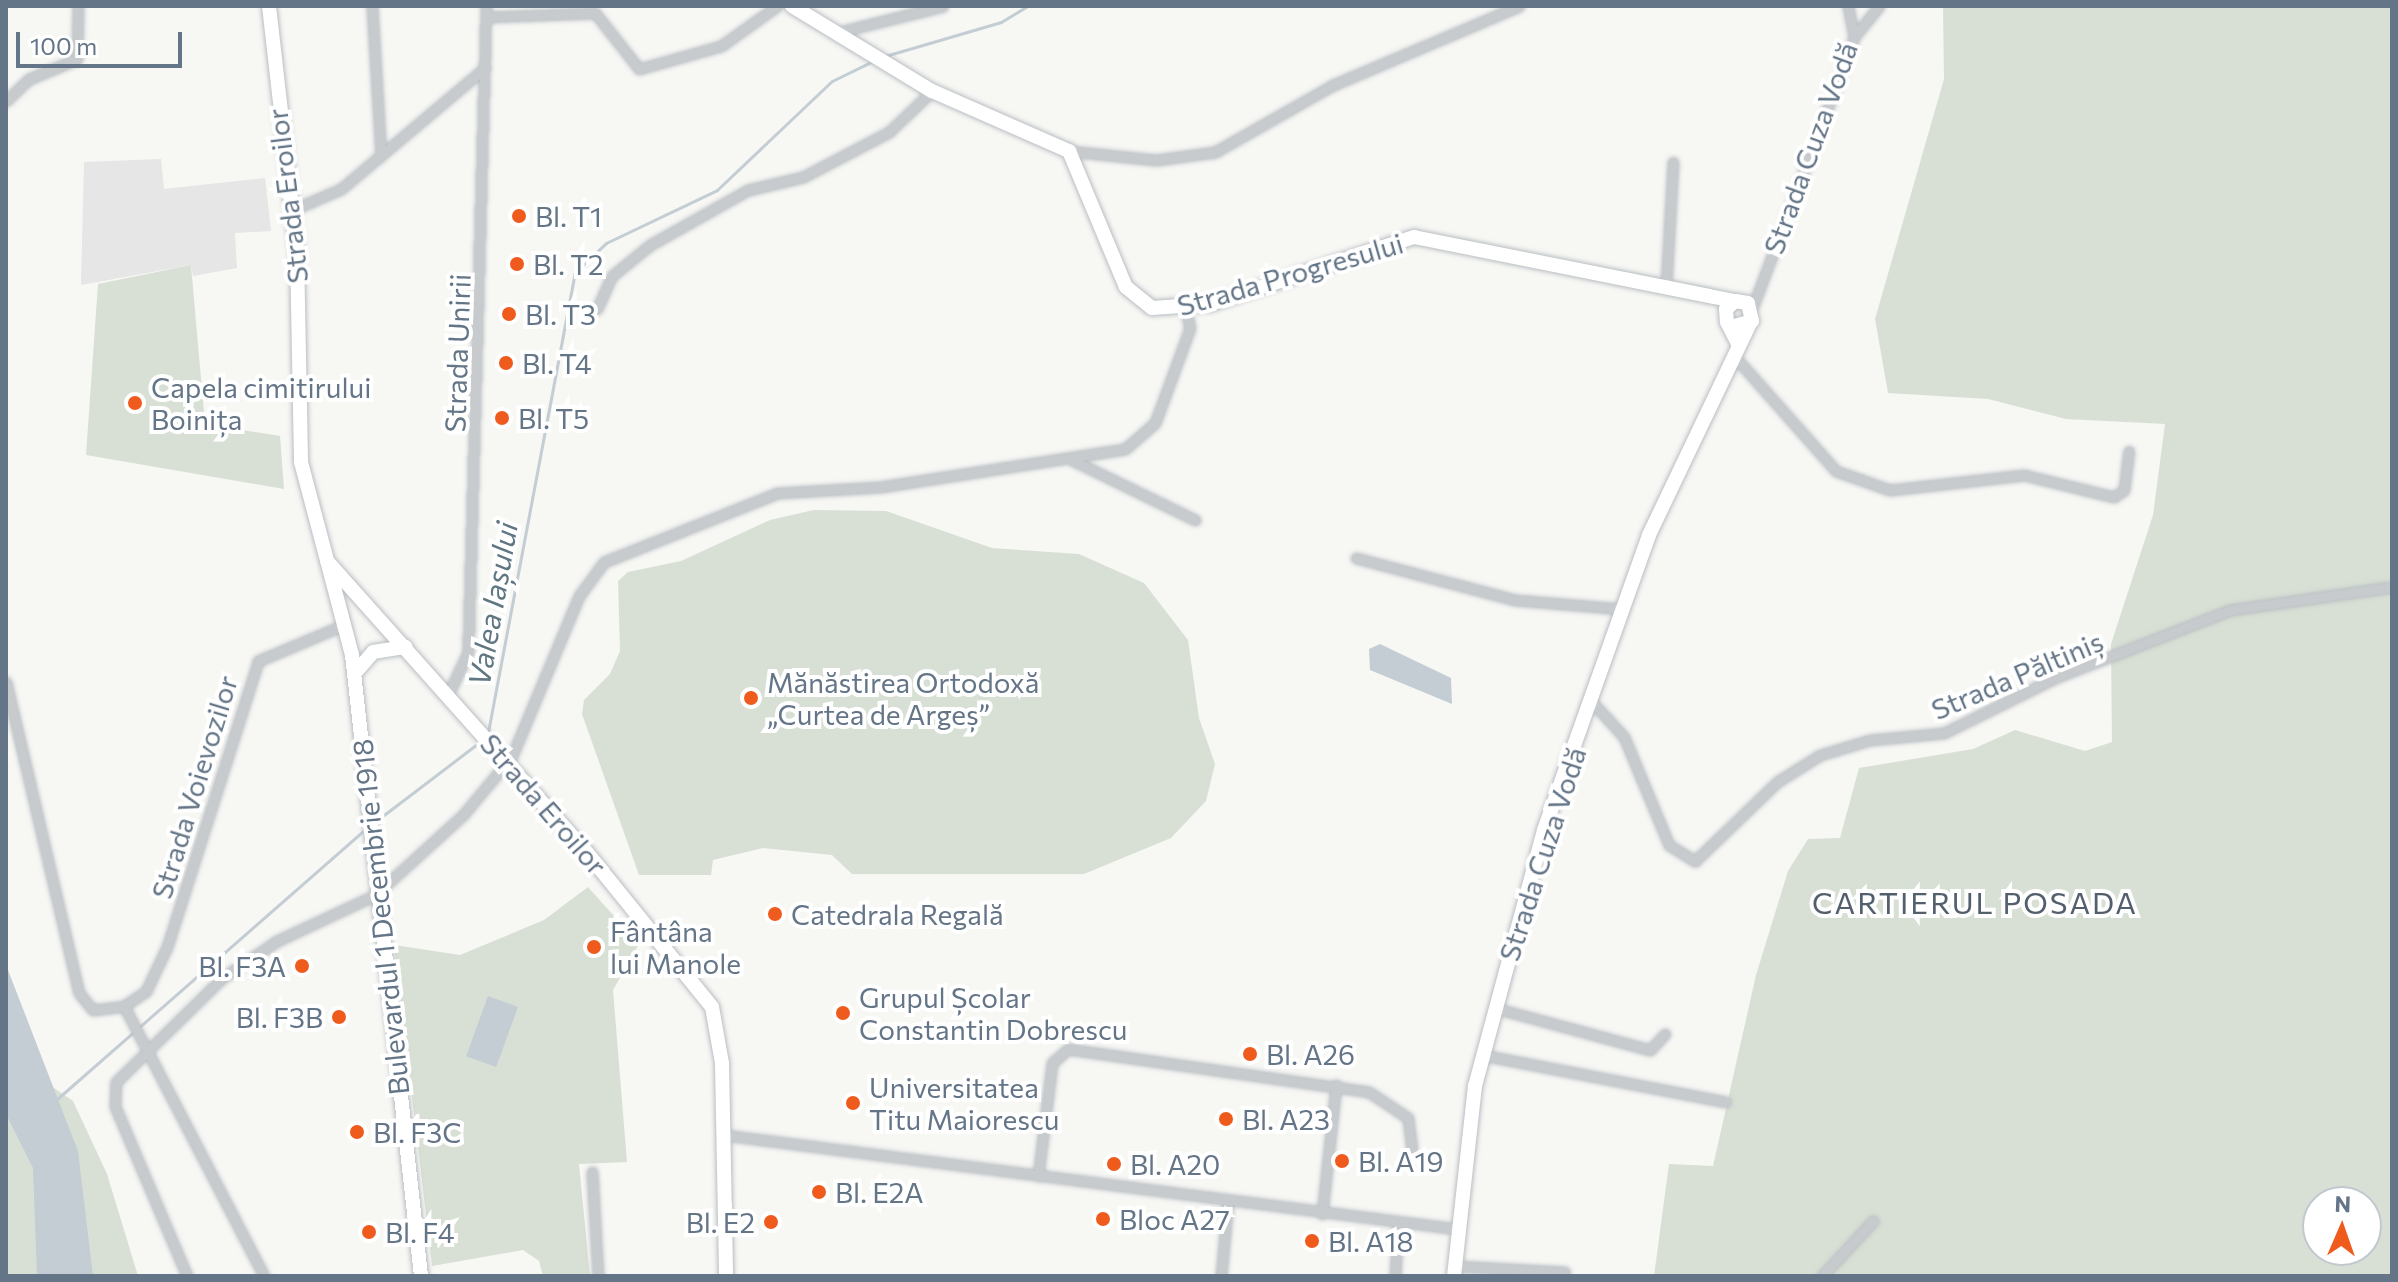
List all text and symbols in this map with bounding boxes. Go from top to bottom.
scale bar [20,16,186,66]
text: 100 m [30,31,97,60]
street label: Strada Cuza Vodă [1756,38,1864,258]
street label: Strada Eroilor [260,107,314,285]
place label: Bl. T1 [535,199,602,233]
marker: Bl. T1 [510,207,528,225]
street label: Strada Progresului [1173,226,1407,322]
place label: Bl. T2 [533,247,604,281]
marker: Bl. T2 [508,255,526,273]
street label: Strada Unirii [437,273,477,433]
place label: Bl. T3 [525,297,596,331]
marker: Bl. T3 [500,305,518,323]
place label: Bl. T4 [522,346,591,380]
marker: Bl. T4 [497,354,515,372]
place label: Capela cimitirului Boinița [151,370,371,436]
marker: Capela cimitirului Boinița [126,394,144,412]
place label: Bl. T5 [518,401,589,435]
marker: Bl. T5 [493,409,511,427]
water label: Valea Iașului [460,519,524,689]
street label: Strada Păltiniș [1926,624,2108,726]
place label: Mănăstirea Ortodoxă „Curtea de Argeș” [767,665,1039,731]
street label: Strada Voievozilor [144,671,244,903]
marker: Mănăstirea Ortodoxă „Curtea de Argeș” [742,689,760,707]
street label: Strada Eroilor [474,727,614,881]
street label: Bulevardul 1 Decembrie 1918 [345,737,415,1097]
street label: Strada Cuza Vodă [1492,743,1592,965]
district label: CARTIERUL POSADA [1812,884,2138,920]
place label: Catedrala Regală [791,897,1004,931]
marker: Catedrala Regală [766,905,784,923]
place label: Fântâna lui Manole [610,914,741,980]
marker: Fântâna lui Manole [585,938,603,956]
place label: Bl. F3A [198,949,286,983]
marker: Bl. F3A [293,957,311,975]
place label: Grupul Școlar Constantin Dobrescu [859,980,1127,1046]
place label: Bl. F3B [236,1000,323,1034]
marker: Grupul Școlar Constantin Dobrescu [834,1004,852,1022]
marker: Bl. F3B [330,1008,348,1026]
place label: Bl. A26 [1266,1037,1355,1071]
marker: Bl. A26 [1241,1045,1259,1063]
place label: Universitatea Titu Maiorescu [869,1070,1059,1136]
marker: Universitatea Titu Maiorescu [844,1094,862,1112]
place label: Bl. A23 [1242,1102,1330,1136]
marker: Bl. A23 [1217,1110,1235,1128]
place label: Bl. F3C [373,1115,461,1149]
marker: Bl. F3C [348,1123,366,1141]
place label: Bl. A19 [1358,1144,1443,1178]
place label: Bl. A20 [1130,1147,1220,1181]
marker: Bl. A19 [1333,1152,1351,1170]
marker: Bl. A20 [1105,1155,1123,1173]
place label: Bl. E2A [835,1175,924,1209]
marker: Bl. E2A [810,1183,828,1201]
north arrow [2302,1186,2382,1266]
text: N [2334,1190,2352,1217]
place label: Bloc A27 [1119,1202,1230,1236]
place label: Bl. E2 [686,1205,755,1239]
marker: Bloc A27 [1094,1210,1112,1228]
marker: Bl. E2 [762,1213,780,1231]
place label: Bl. F4 [385,1215,455,1249]
marker: Bl. F4 [360,1223,378,1241]
place label: Bl. A18 [1328,1224,1413,1258]
marker: Bl. A18 [1303,1232,1321,1250]

